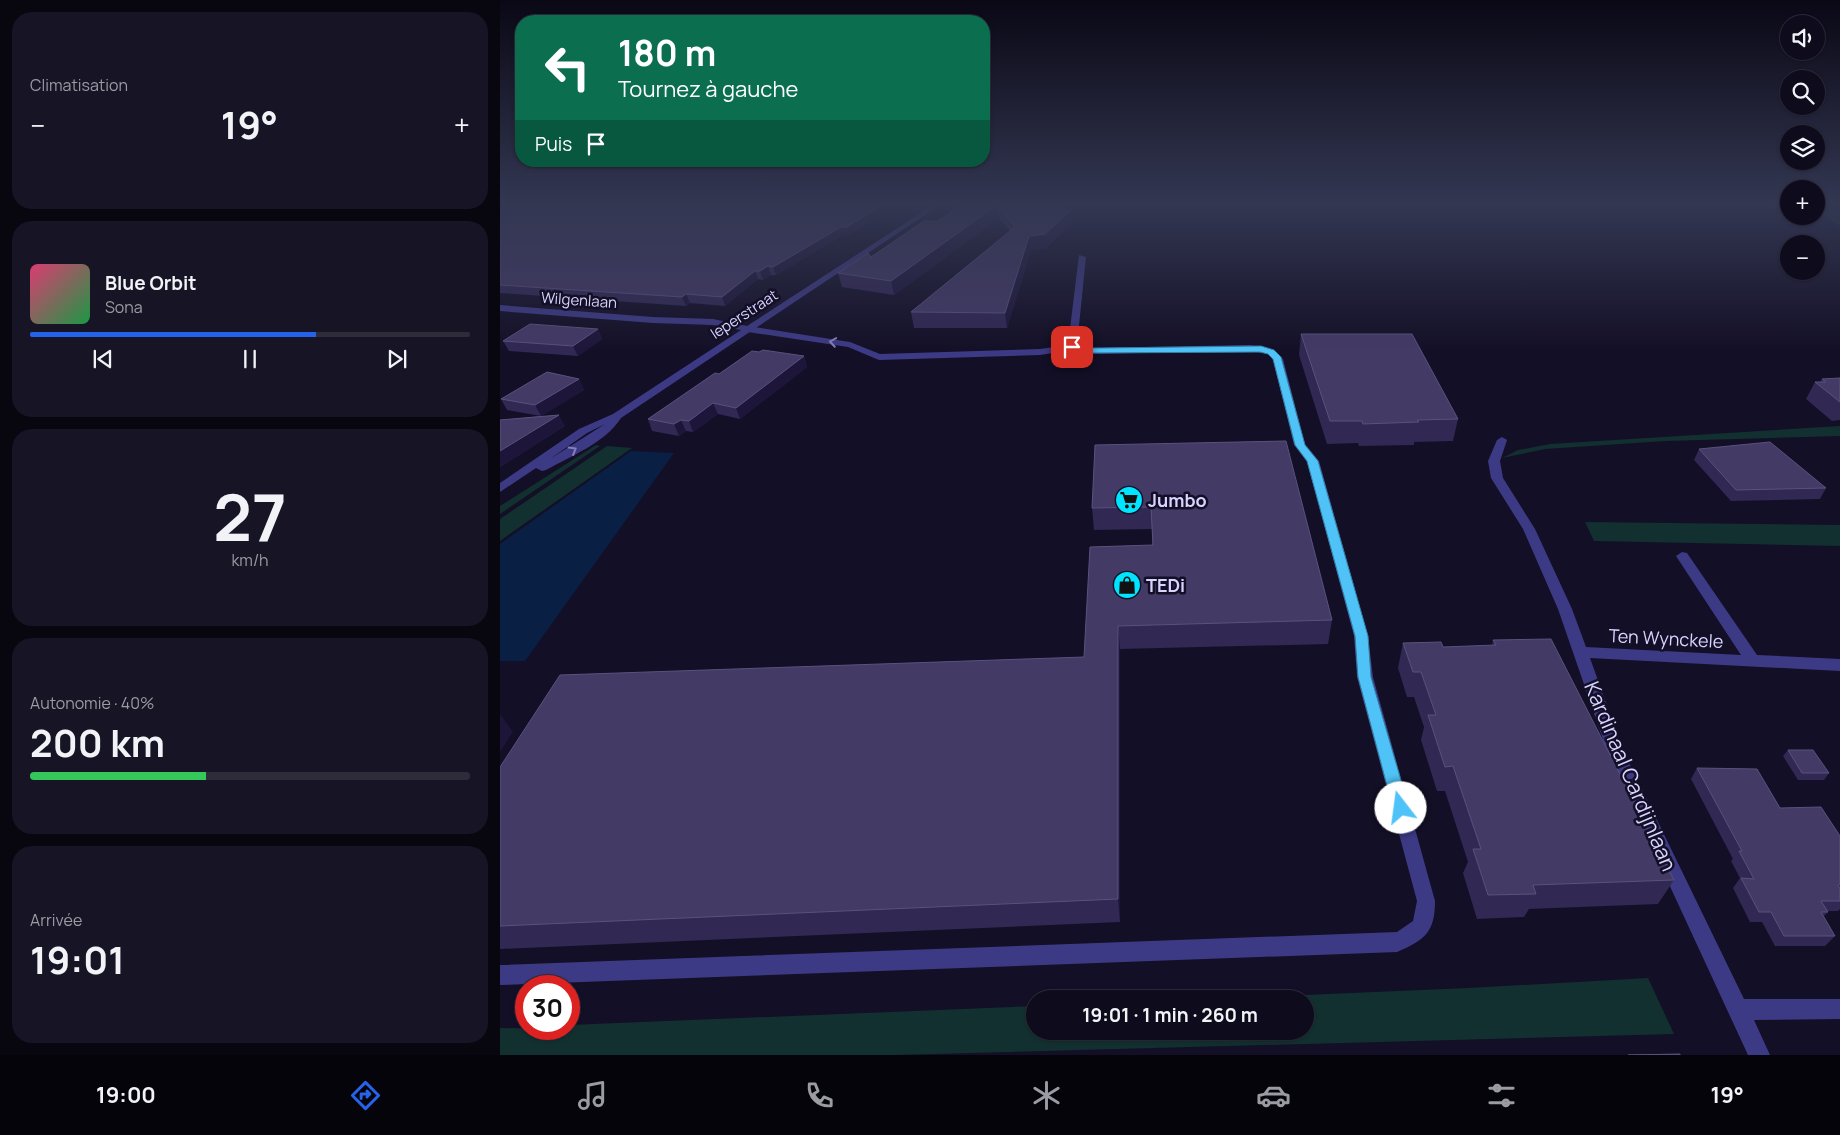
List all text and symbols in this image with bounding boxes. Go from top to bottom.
map controls [1780,15,1825,280]
button: sound [1780,15,1825,60]
text: 180 m [618,29,716,77]
icon: left [535,35,600,100]
button: search [1780,70,1825,115]
text: Climatisation [30,74,128,96]
text: Tournez à gauche [618,74,798,104]
text: 19° [221,98,278,150]
text: − [30,106,45,144]
text: + [454,106,470,144]
button: layers [1780,125,1825,170]
icon: arrive [582,130,610,158]
text: Puis [535,131,572,157]
button: + [1780,180,1825,225]
button: − [1780,235,1825,280]
text: Blue Orbit [105,270,197,296]
street label: Ieperstraat [706,284,782,344]
street label: Wilgenlaan [540,287,618,313]
text: Sona [105,296,143,318]
pin [1051,326,1093,368]
icon: arrive [1058,333,1086,361]
one-way arrow [829,338,837,348]
icon: previous [89,345,117,373]
icon: pause [236,345,264,373]
icon: next [383,345,411,373]
one-way arrow [567,447,576,457]
text: 27 [213,472,287,561]
supermarket icon: Jumbo [1114,485,1144,515]
place label: Jumbo [1148,488,1207,512]
text: km/h [231,549,269,571]
shop icon: TEDi [1112,570,1142,600]
place label: TEDi [1146,573,1185,597]
street label: Ten Wynckele [1608,623,1724,653]
street label: Kardinaal Cardijnlaan [1578,677,1684,875]
text: Autonomie · 40% [30,692,154,714]
text: 200 km [30,716,165,768]
position arrow [1374,781,1426,833]
text: Arrivée [30,909,82,931]
text: 19:01 [30,933,125,985]
speed limit sign: 30 [515,975,580,1040]
text: 19:01 · 1 min · 260 m [1082,1002,1258,1028]
icon: directions [348,1078,383,1113]
icon: music [575,1078,610,1113]
icon: phone [802,1078,837,1113]
icon: climate [1029,1078,1064,1113]
icon: car [1256,1078,1291,1113]
icon: filters [1484,1078,1519,1113]
text: 19:00 [96,1080,156,1110]
text: 19° [1711,1080,1744,1110]

